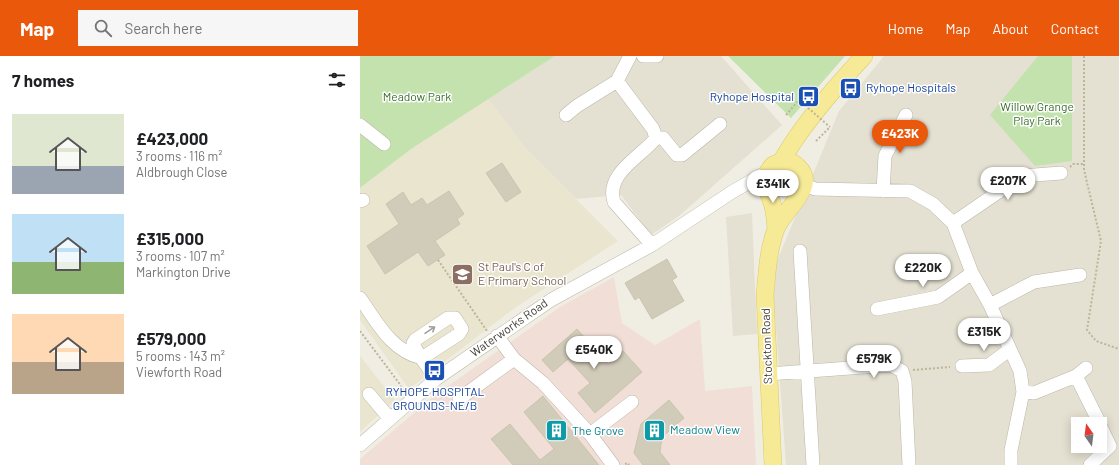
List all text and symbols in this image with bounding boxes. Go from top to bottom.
search box [78,10,358,46]
text: Map [20,17,54,40]
icon: search [92,17,114,39]
text: Search here [124,19,202,37]
text: Home [888,20,924,37]
text: Map [946,20,970,37]
text: About [992,20,1029,37]
text: Contact [1051,20,1099,37]
icon: filters [326,69,348,91]
text: 7 homes [12,70,74,90]
bus stop icon: Ryhope Hospitals [837,75,863,101]
place label: Ryhope Hospitals [866,80,956,94]
bus stop icon: Ryhope Hospital [796,84,822,110]
park label: Meadow Park [383,89,451,103]
place label: Ryhope Hospital [710,89,794,103]
park label: Willow Grange Play Park [1000,99,1074,127]
pin: £423K [872,120,928,154]
text: £423K [881,125,919,141]
text: £423,000 [136,128,208,148]
icon: home [44,130,92,178]
text: 3 rooms · 116 m² [136,148,223,164]
text: Aldbrough Close [136,164,228,180]
pin: £207K [980,167,1036,201]
pin: £341K [745,170,801,204]
text: £207K [989,172,1027,188]
text: £341K [756,175,790,191]
text: £315,000 [136,228,204,248]
icon: home [44,230,92,278]
text: 3 rooms · 107 m² [136,248,225,264]
pin: £220K [895,254,951,288]
place label: St Paul's C of E Primary School [478,259,566,287]
text: £220K [904,259,942,275]
school or university icon: St Paul's C of E Primary School [450,261,476,287]
text: Markington Drive [136,264,231,280]
street label: Waterworks Road [467,295,550,359]
street label: Stockton Road [758,308,774,384]
pin: £315K [956,318,1012,352]
text: £315K [967,323,1001,339]
one-way arrow [424,326,435,334]
text: £579,000 [136,328,206,348]
icon: home [44,330,92,378]
pin: £540K [566,336,622,370]
text: £540K [575,341,613,357]
pin: £579K [846,345,902,379]
text: 5 rooms · 143 m² [136,348,225,364]
text: £579K [856,350,892,366]
bus stop icon: RYHOPE HOSPITAL GROUNDS-NE/B [422,358,448,384]
text: Viewforth Road [136,364,222,380]
place label: RYHOPE HOSPITAL GROUNDS-NE/B [386,384,485,412]
building icon: Meadow View [641,417,667,443]
north arrow [1071,417,1107,453]
map controls [1071,417,1107,453]
building icon: The Grove [543,418,569,444]
place label: Meadow View [670,422,740,436]
place label: The Grove [572,423,624,437]

